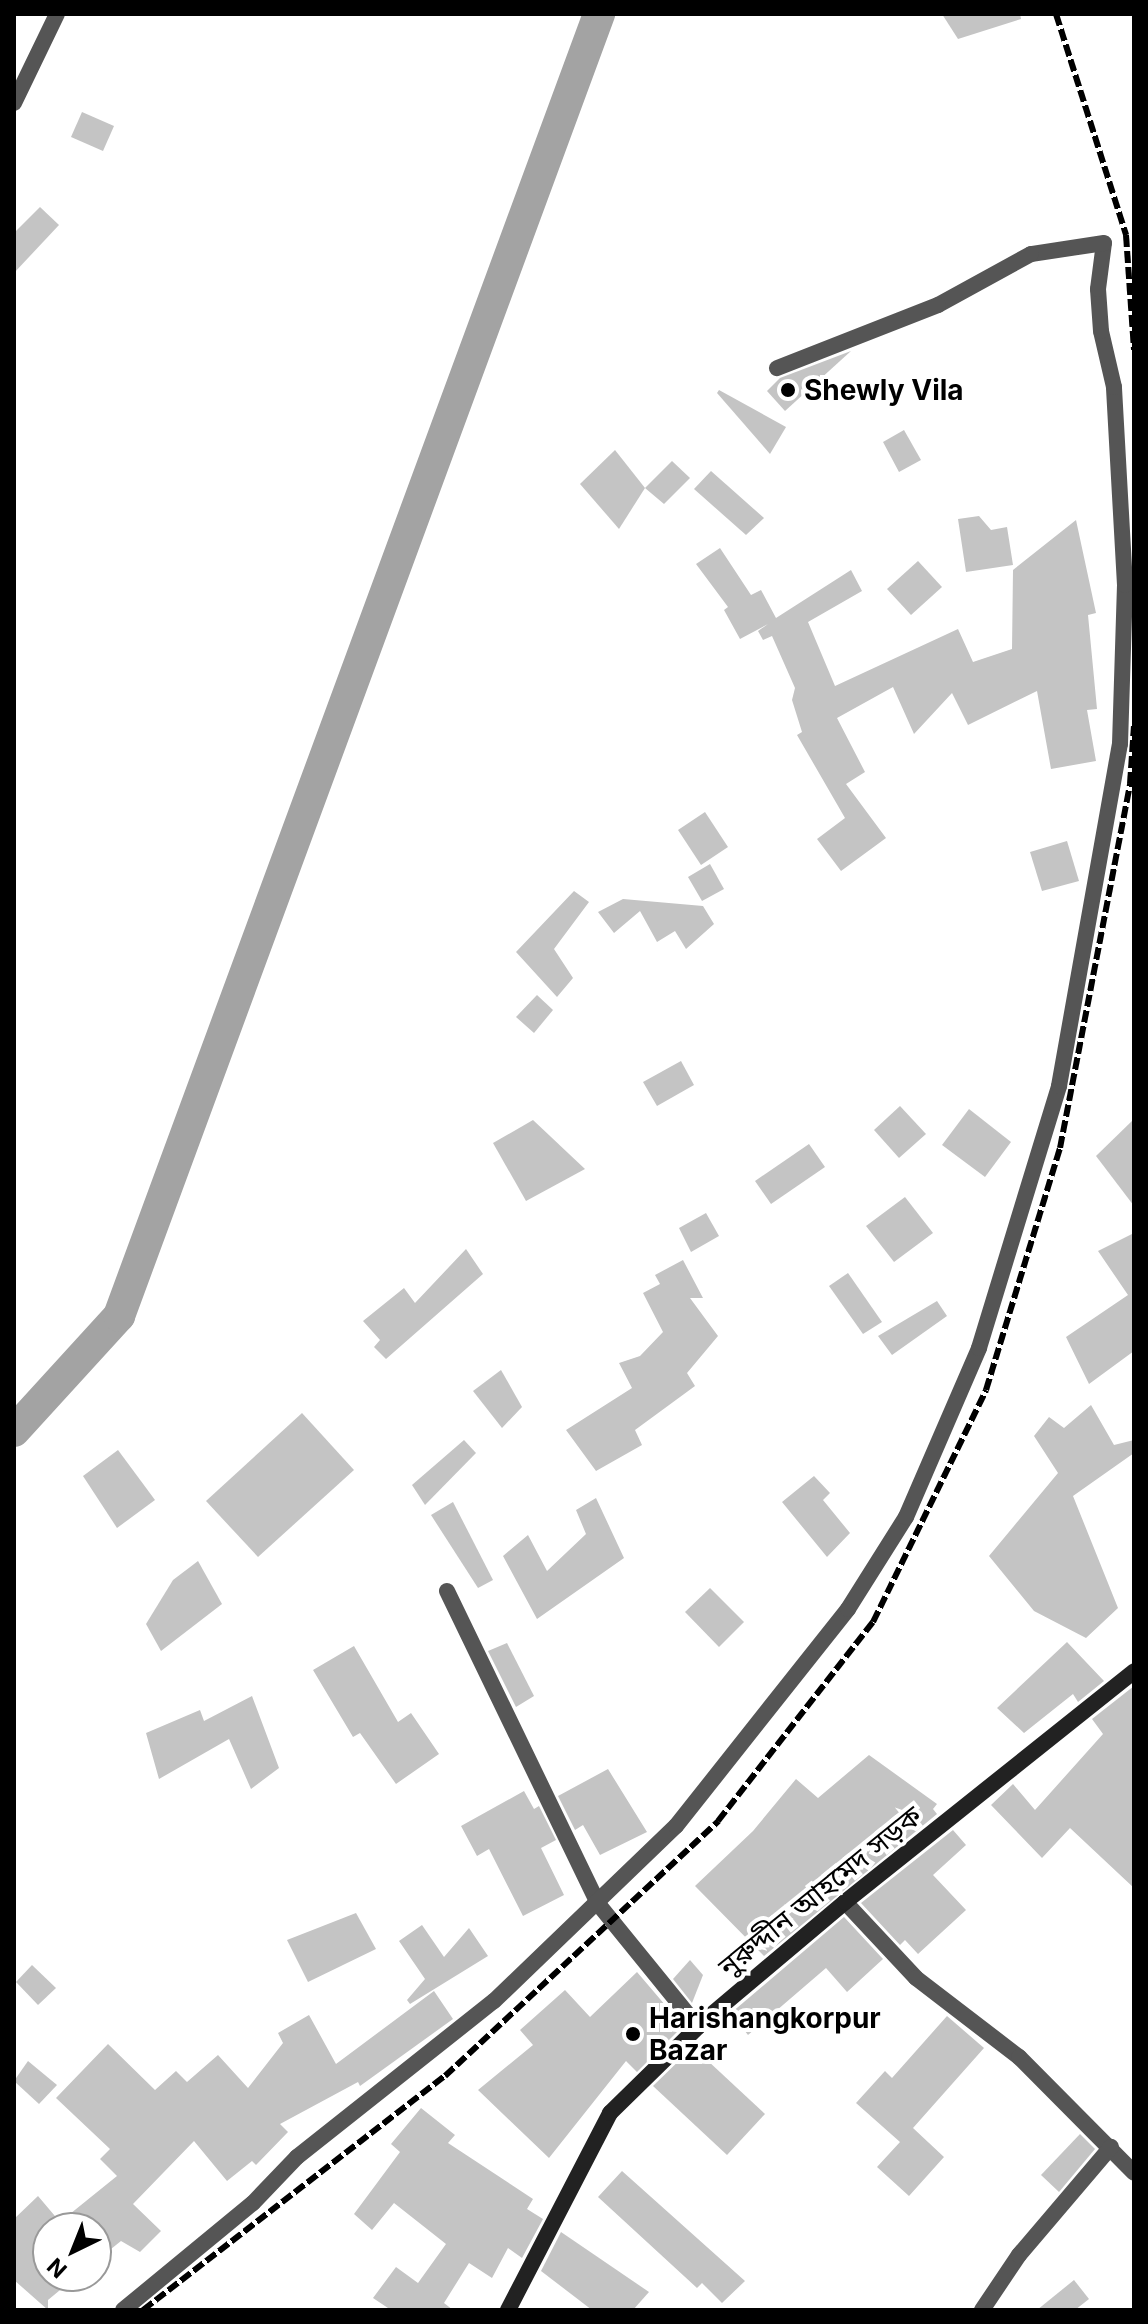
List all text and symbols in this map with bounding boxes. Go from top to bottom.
place label: Shewly Vila [804,373,964,407]
marker: Shewly Vila [779,381,797,399]
street label: নুরুদ্দীন আহমেদ সড়ক [712,1799,928,1983]
place label: Harishangkorpur Bazar [649,2001,881,2067]
marker: Harishangkorpur Bazar [624,2025,642,2043]
north arrow [32,2212,112,2292]
text: N [42,2253,72,2283]

